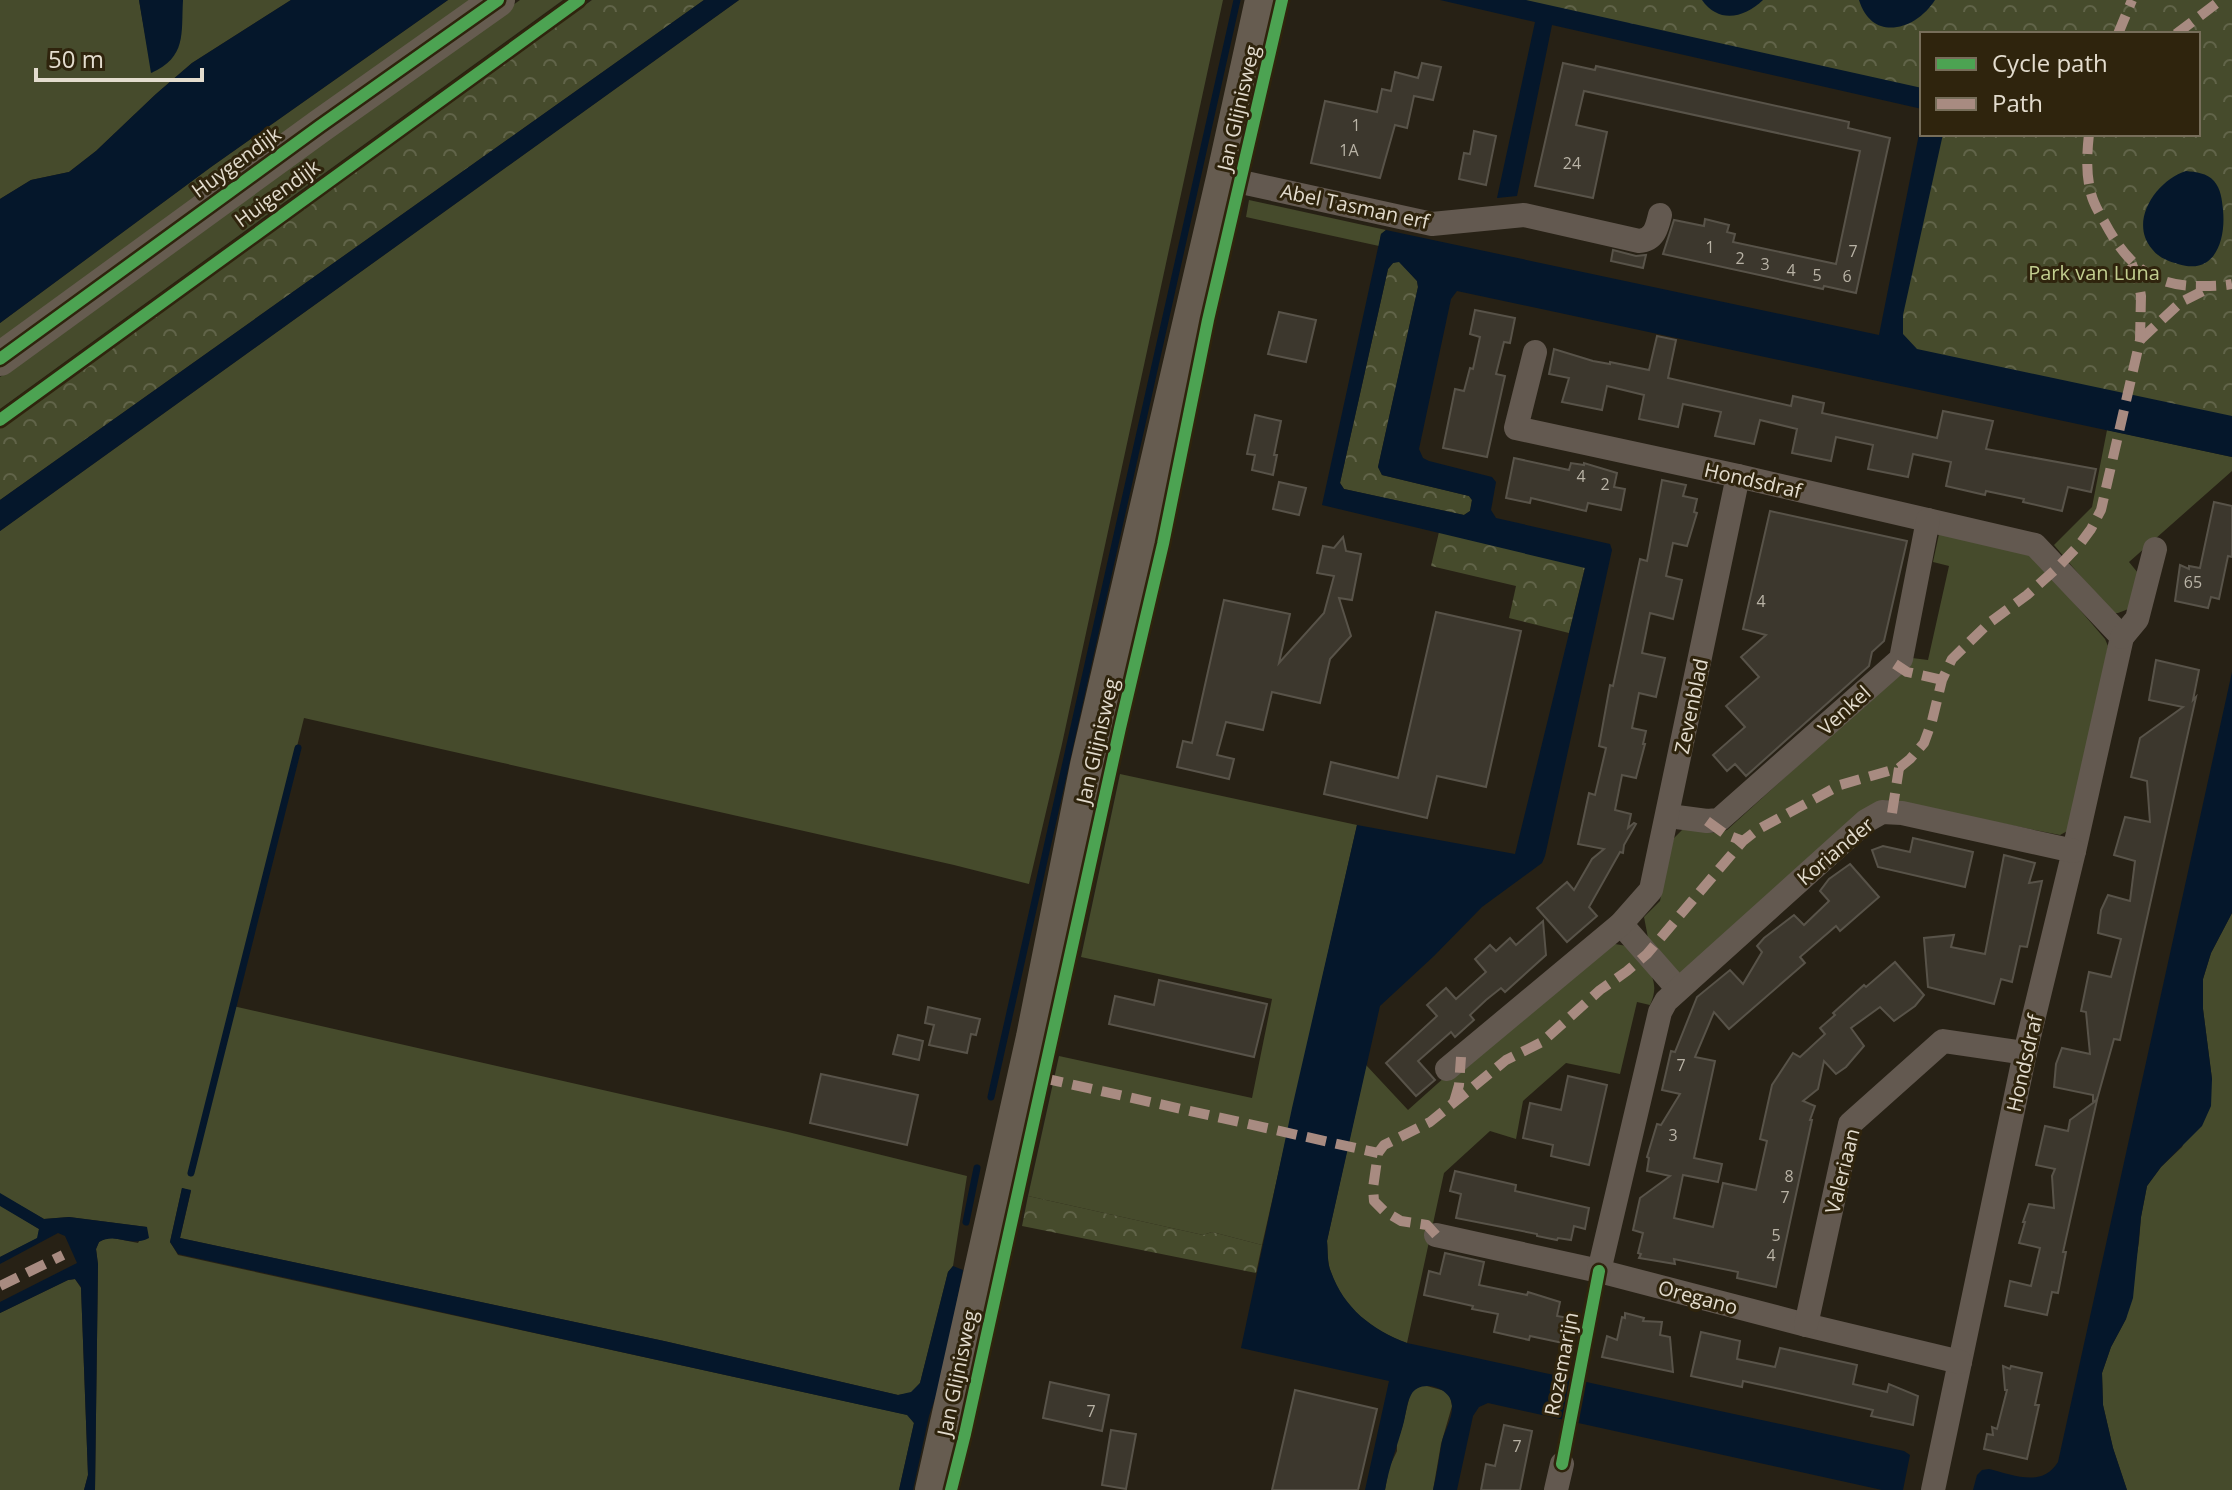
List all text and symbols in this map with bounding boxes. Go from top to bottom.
scale bar [36,32,202,82]
legend [1920,32,2200,136]
text: 50 m [48,42,104,75]
street label: Jan Glijnisweg [1210,42,1266,175]
text: Cycle path [1992,46,2108,79]
text: Path [1992,86,2043,119]
house number: 1 [1351,114,1361,136]
street label: Huygendijk [186,120,286,204]
house number: 1A [1339,139,1360,161]
house number: 24 [1563,152,1581,174]
street label: Huigendijk [229,153,325,233]
street label: Abel Tasman erf [1278,177,1433,235]
house number: 1 [1705,236,1715,258]
house number: 7 [1848,240,1858,262]
house number: 2 [1735,247,1745,269]
house number: 3 [1760,253,1770,275]
house number: 4 [1786,259,1796,281]
park label: Park van Luna [2028,259,2160,286]
house number: 5 [1812,264,1822,286]
house number: 6 [1842,265,1852,287]
street label: Hondsdraf [1702,456,1806,505]
house number: 4 [1576,465,1586,487]
house number: 2 [1600,473,1610,495]
house number: 65 [2184,571,2202,593]
house number: 4 [1756,590,1766,612]
street label: Zevenblad [1668,656,1714,756]
street label: Jan Glijnisweg [1069,675,1125,808]
street label: Venkel [1812,679,1876,741]
street label: Koriander [1791,811,1879,891]
street label: Hondsdraf [2000,1010,2049,1114]
house number: 7 [1676,1054,1686,1076]
house number: 3 [1668,1124,1678,1146]
street label: Valeriaan [1818,1126,1866,1216]
house number: 8 [1784,1165,1794,1187]
house number: 7 [1780,1186,1790,1208]
house number: 5 [1771,1224,1781,1246]
house number: 4 [1766,1244,1776,1266]
street label: Oregano [1655,1273,1741,1321]
street label: Jan Glijnisweg [930,1307,984,1440]
street label: Rozemarijn [1538,1310,1584,1418]
house number: 7 [1086,1400,1096,1422]
house number: 7 [1512,1435,1522,1457]

